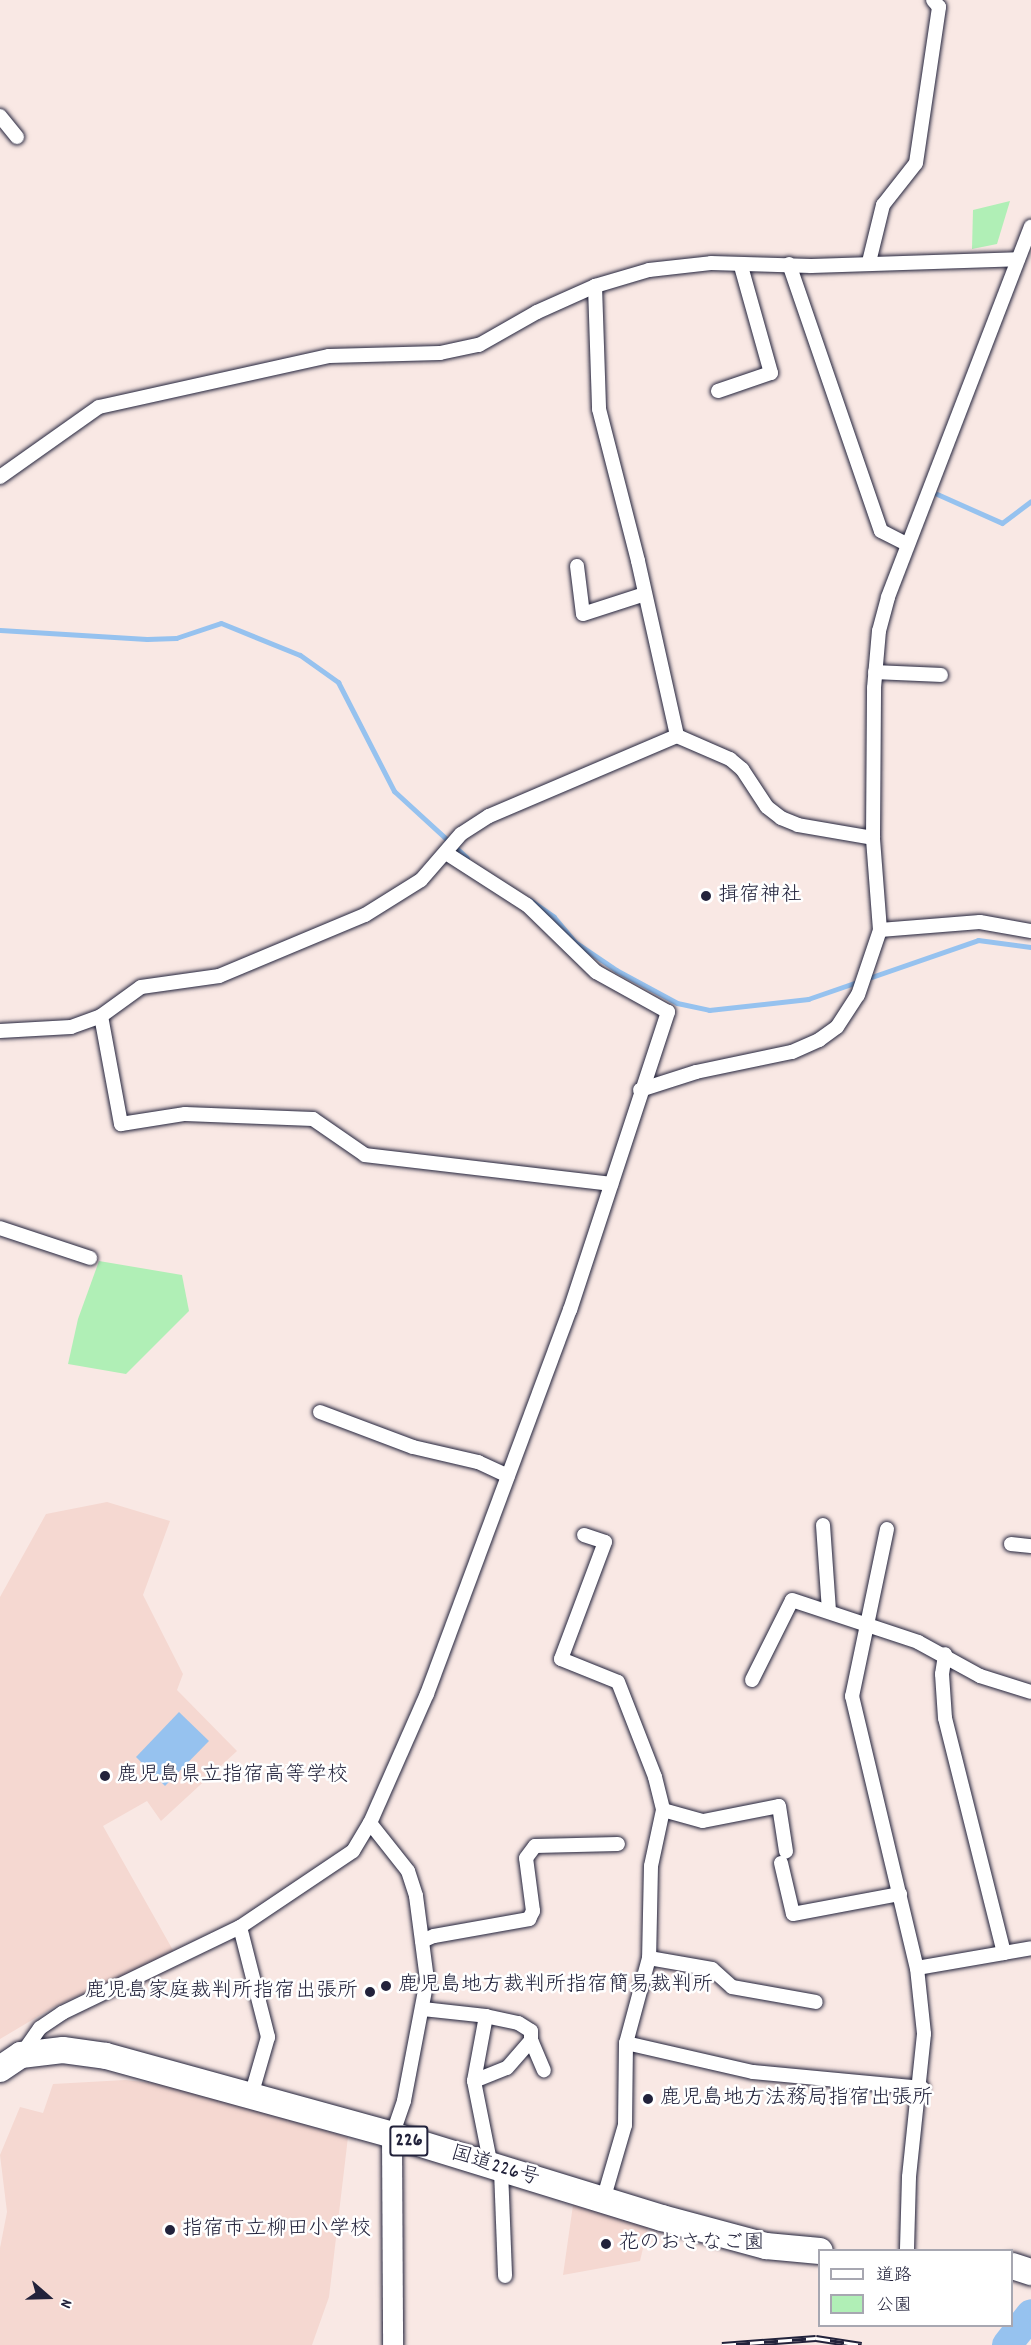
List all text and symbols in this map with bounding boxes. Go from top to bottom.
place label: 揖宿神社 [718,883,802,909]
marker: 揖宿神社 [699,889,713,903]
place label: 鹿児島県立指宿高等学校 [117,1763,348,1789]
marker: 鹿児島県立指宿高等学校 [98,1769,112,1783]
place label: 鹿児島地方裁判所指宿簡易裁判所 [398,1973,713,1999]
place label: 鹿児島家庭裁判所指宿出張所 [85,1979,358,2005]
marker: 鹿児島地方裁判所指宿簡易裁判所 [379,1979,393,1993]
marker: 鹿児島家庭裁判所指宿出張所 [363,1985,377,1999]
place label: 鹿児島地方法務局指宿出張所 [660,2086,933,2112]
marker: 鹿児島地方法務局指宿出張所 [641,2092,655,2106]
road number: 226 [388,2124,430,2158]
street label: 国道226号 [447,2142,543,2192]
place label: 指宿市立柳田小学校 [182,2217,371,2243]
marker: 指宿市立柳田小学校 [163,2223,177,2237]
place label: 花のおさなご園 [618,2231,765,2257]
marker: 花のおさなご園 [599,2237,613,2251]
legend [818,2249,1013,2327]
text: 道路 [876,2264,912,2289]
north arrow [18,2267,78,2327]
text: 公園 [876,2294,912,2319]
text: N [53,2296,78,2311]

